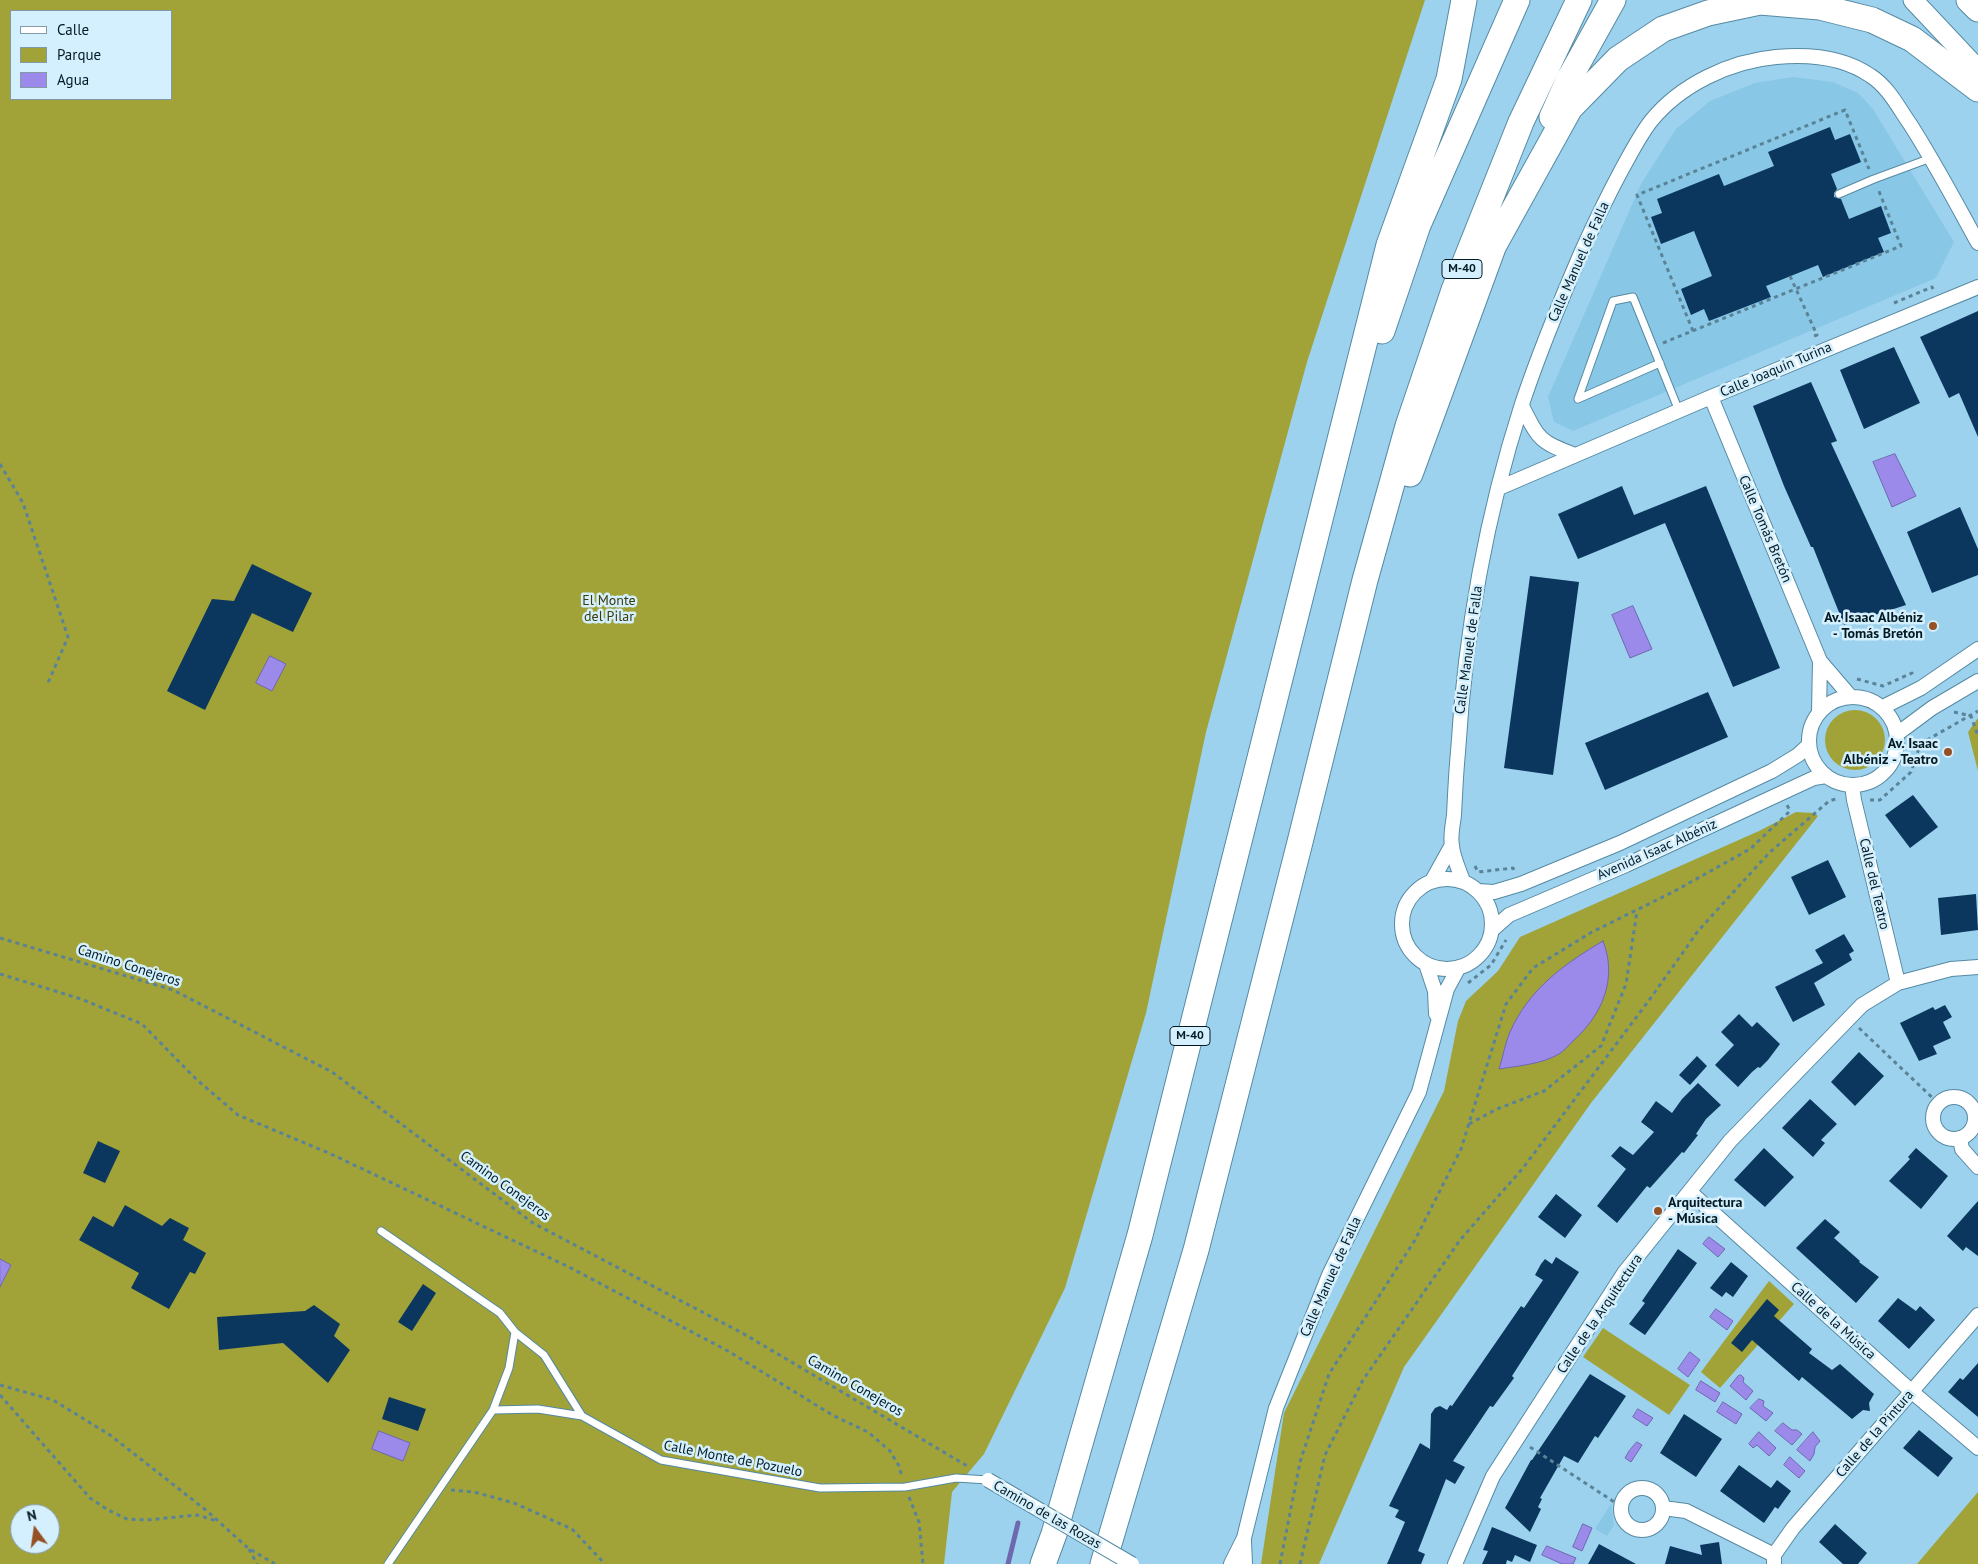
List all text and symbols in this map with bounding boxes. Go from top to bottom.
legend [10,10,172,100]
text: Calle [57,20,89,39]
text: Parque [57,45,101,64]
text: Agua [57,70,89,89]
street label: Calle Manuel de Falla [1545,199,1613,325]
road number: M-40 [1442,260,1482,278]
street label: Calle Joaquín Turina [1718,339,1834,401]
street label: Calle Tomás Bretón [1735,473,1795,585]
street label: Calle Manuel de Falla [1452,585,1486,715]
park label: El Monte del Pilar [582,593,636,626]
place label: Av. Isaac Albéniz - Tomás Bretón [1824,610,1923,642]
marker: Av. Isaac Albéniz - Tomás Bretón [1927,620,1939,632]
place label: Av. Isaac Albéniz - Teatro [1843,736,1938,769]
marker: Av. Isaac Albéniz - Teatro [1942,746,1954,758]
street label: Avenida Isaac Albéniz [1594,816,1720,884]
street label: Calle del Teatro [1855,837,1893,931]
street label: Camino Conejeros [75,941,183,991]
road number: M-40 [1170,1026,1210,1046]
street label: Camino Conejeros [457,1148,553,1224]
place label: Arquitectura - Música [1668,1195,1742,1228]
marker: Arquitectura - Música [1652,1205,1664,1217]
street label: Calle Manuel de Falla [1297,1214,1365,1340]
street label: Calle de la Arquitectura [1554,1251,1646,1377]
street label: Calle de la Música [1787,1278,1879,1364]
street label: Camino Conejeros [804,1352,906,1420]
street label: Calle de la Pintura [1833,1387,1917,1481]
street label: Calle Monte de Pozuelo [662,1437,804,1481]
street label: Camino de las Rozas [990,1477,1104,1553]
north arrow [10,1504,60,1554]
text: N [25,1506,38,1525]

